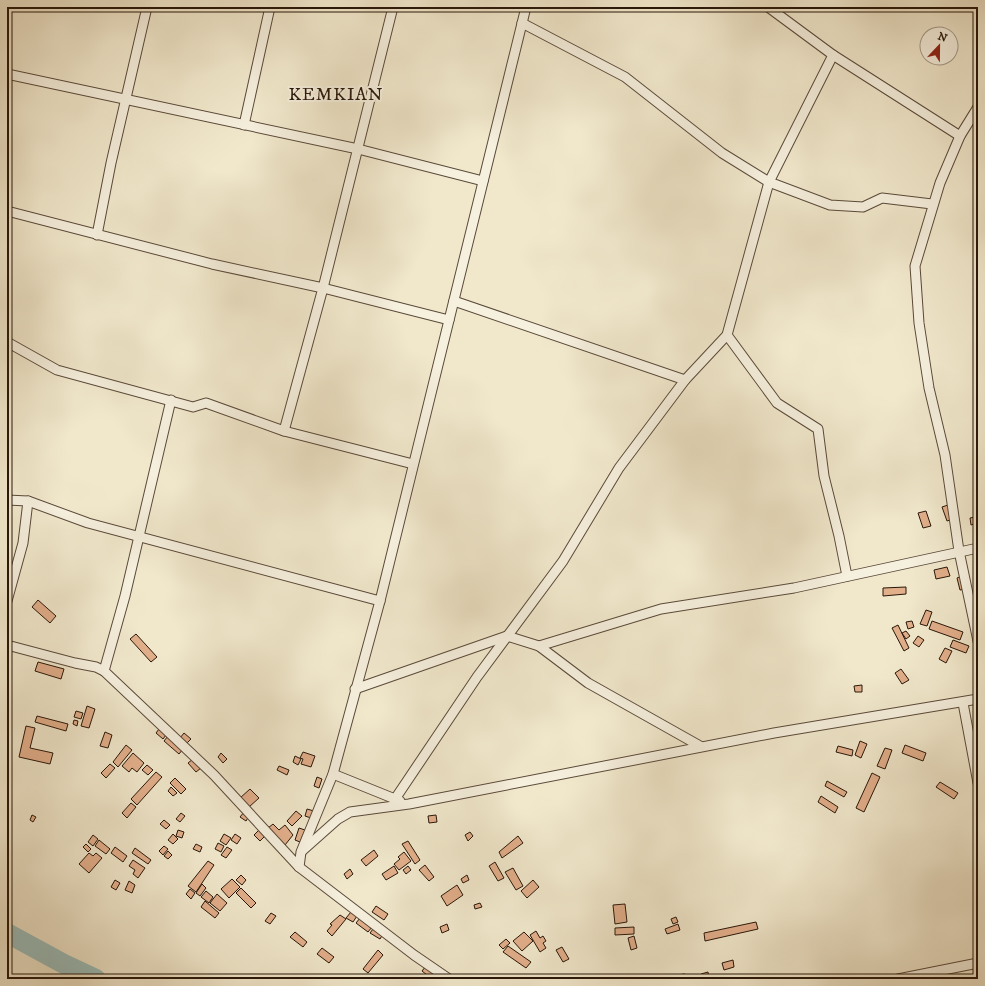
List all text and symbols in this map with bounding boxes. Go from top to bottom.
north arrow [919,26,959,66]
text: N [936,29,949,46]
district label: KEMKIAN [288,84,384,106]

